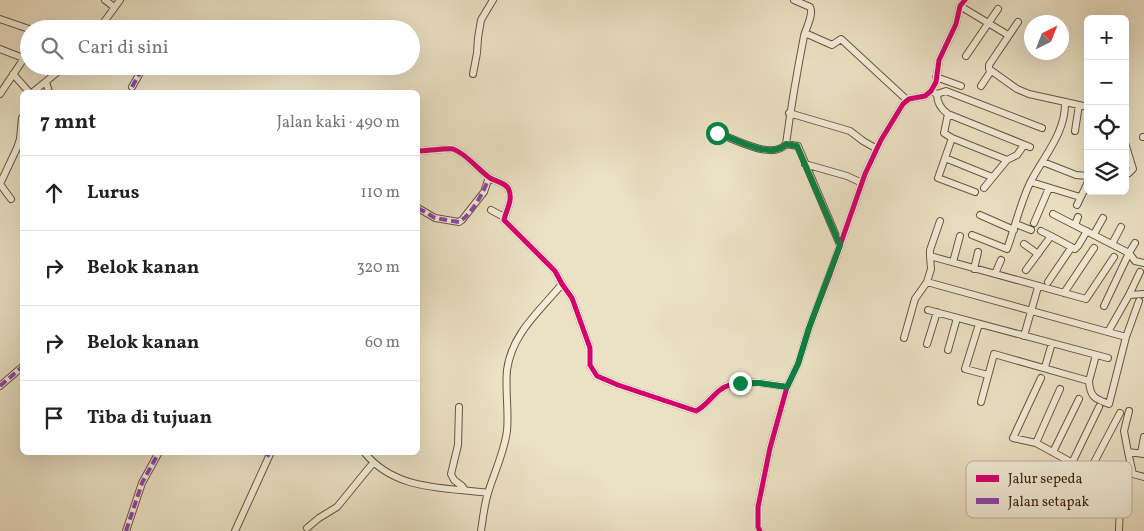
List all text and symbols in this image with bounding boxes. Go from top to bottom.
north arrow [1024,15,1069,60]
map controls [1084,15,1129,195]
button: + [1084,15,1129,60]
search box [20,20,420,75]
icon: search [38,34,66,62]
text: Cari di sini [78,35,169,61]
button: − [1084,60,1129,105]
button: locate [1084,105,1129,150]
text: 7 mnt [40,108,96,137]
text: Jalan kaki · 490 m [277,112,400,134]
route start [706,122,729,145]
button: layers [1084,150,1129,195]
icon: ahead [40,179,68,207]
text: Lurus [87,180,139,206]
text: 110 m [361,182,400,204]
icon: right [40,254,68,282]
text: Belok kanan [87,255,199,281]
text: 320 m [356,257,400,279]
icon: right [40,329,68,357]
text: Belok kanan [87,330,199,356]
text: 60 m [365,332,400,354]
route end [729,372,752,395]
icon: arrive [40,404,68,432]
text: Tiba di tujuan [87,405,212,431]
legend [966,461,1132,518]
text: Jalur sepeda [1008,470,1083,489]
text: Jalan setapak [1008,493,1089,512]

